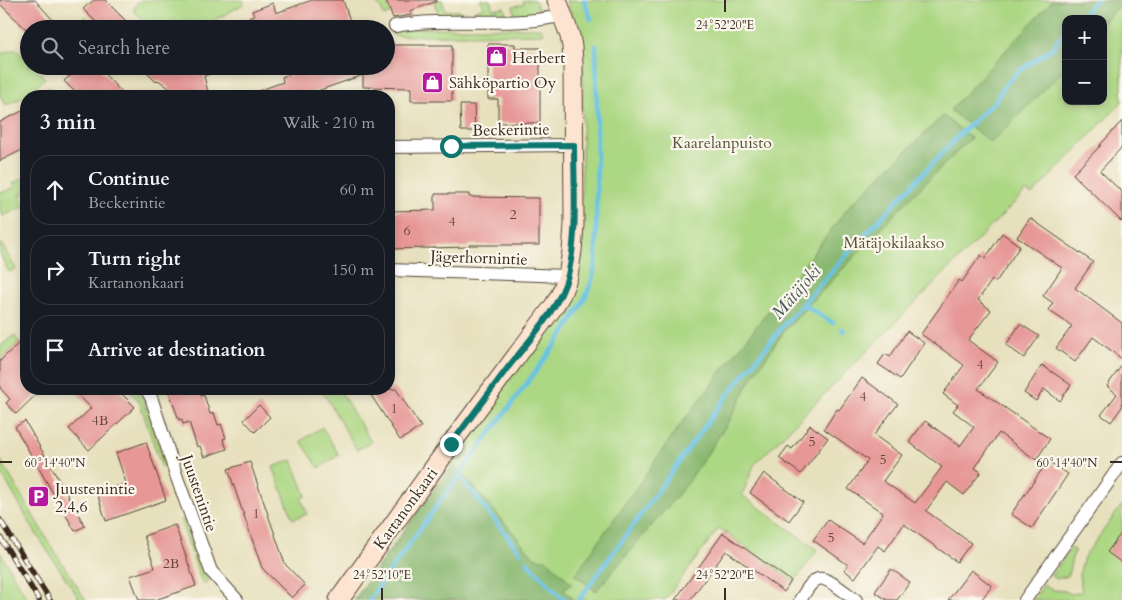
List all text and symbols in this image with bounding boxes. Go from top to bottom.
map controls [1062,15,1107,105]
button: + [1062,15,1107,60]
text: 24°52'20"E [696,17,754,33]
search box [20,20,395,75]
icon: search [38,34,66,62]
text: Search here [78,35,170,61]
shop icon: Herbert [484,45,508,69]
place label: Herbert [512,47,565,69]
button: − [1062,60,1107,105]
shop icon: Sähköpartio Oy [421,70,445,94]
place label: Sähköpartio Oy [449,72,557,94]
text: 3 min [40,108,96,137]
text: Walk · 210 m [283,112,375,134]
street label: Beckerintie [472,118,550,142]
park label: Kaarelanpuisto [672,132,772,154]
route start [440,135,463,158]
text: Continue [88,166,170,192]
icon: ahead [41,176,69,204]
text: 60 m [340,179,374,201]
text: Beckerintie [88,192,166,214]
house number: 2 [509,205,517,224]
house number: 4 [448,212,456,231]
house number: 6 [403,221,411,240]
park label: Mätäjokilaakso [844,232,945,254]
street label: Jägerhornintie [428,245,528,271]
text: Turn right [88,246,180,272]
icon: right [41,256,69,284]
text: 150 m [332,259,374,281]
water label: Mätäjoki [766,259,828,325]
text: Kartanonkaari [88,272,184,294]
icon: arrive [41,336,69,364]
text: Arrive at destination [88,337,265,363]
house number: 4 [976,355,984,374]
house number: 4 [859,387,867,406]
house number: 1 [390,399,398,418]
house number: 4B [92,411,108,430]
house number: 5 [808,432,816,451]
route end [440,433,463,456]
street label: Juustenintie [175,450,223,535]
house number: 5 [879,450,887,469]
text: 60°14'40"N [25,455,86,471]
text: 60°14'40"N [1037,455,1098,471]
street label: Kartanonkaari [369,463,443,554]
place label: Juustenintie 2,4,6 [53,478,135,518]
parking icon: Juustenintie 2,4,6 [27,485,51,509]
house number: 1 [252,504,260,523]
house number: 5 [827,528,835,547]
house number: 2B [163,554,179,573]
text: 24°52'10"E [353,567,411,583]
text: 24°52'20"E [696,567,754,583]

